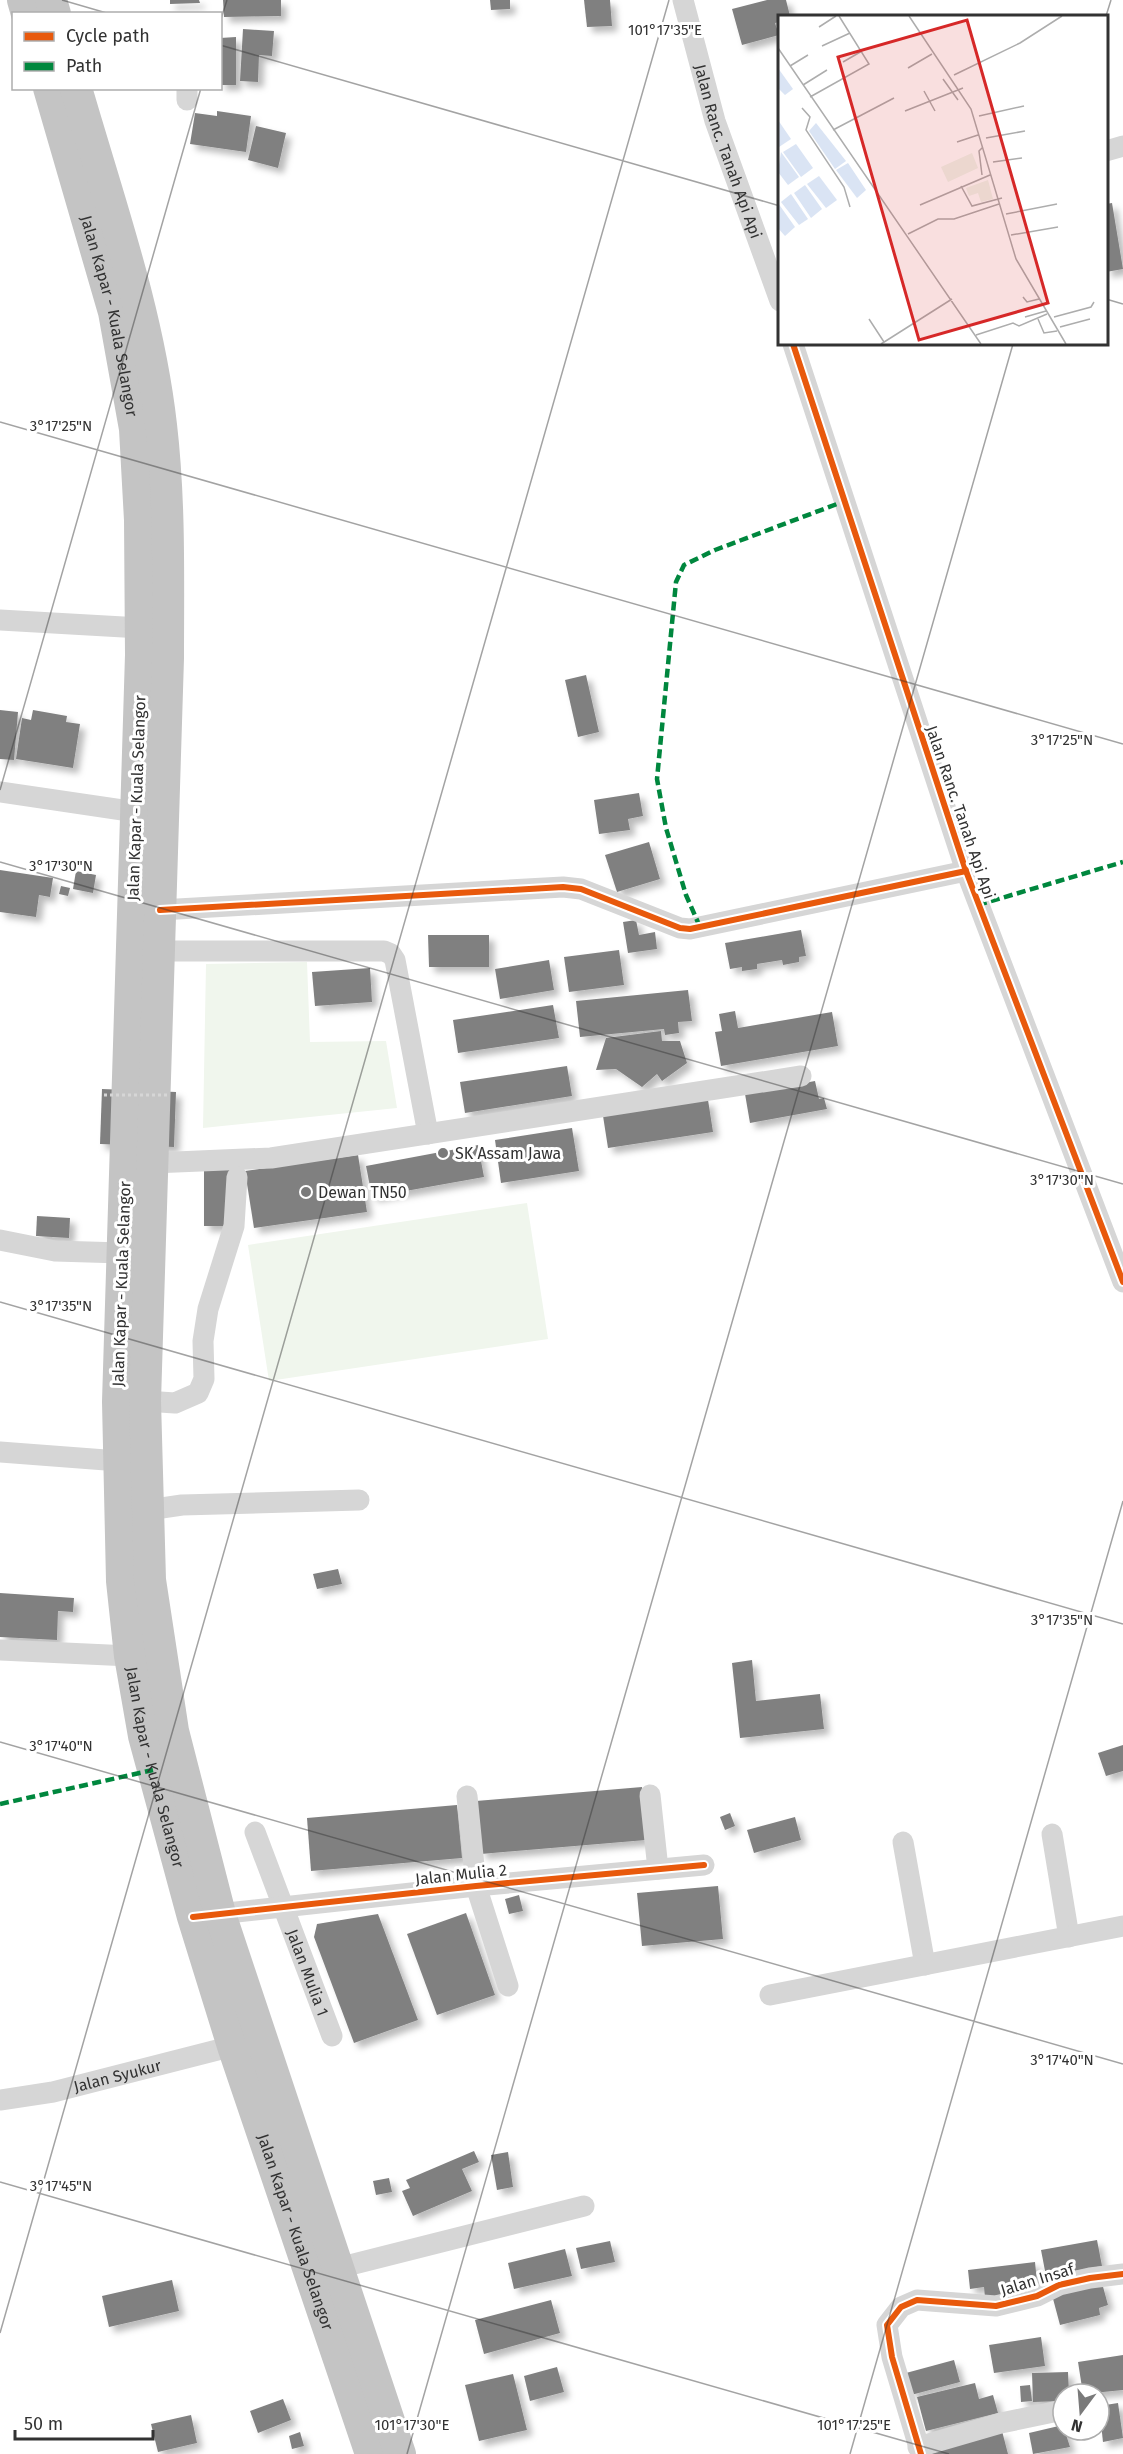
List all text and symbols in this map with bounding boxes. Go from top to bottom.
legend [12,12,222,90]
inset map [778,15,1108,345]
text: 101°17'35"E [628,21,702,39]
text: Cycle path [66,25,150,47]
text: Path [66,55,102,77]
street label: Jalan Ranc. Tanah Api Api [690,62,766,241]
street label: Jalan Kapar - Kuala Selangor [76,213,142,419]
text: 3°17'25"N [30,417,92,435]
street label: Jalan Kapar - Kuala Selangor [123,694,150,901]
street label: Jalan Ranc. Tanah Api Api [922,723,999,901]
text: 3°17'25"N [1031,731,1093,749]
text: 3°17'30"N [29,857,93,875]
place label: SK Assam Jawa [455,1144,561,1163]
marker: SK Assam Jawa [436,1146,450,1160]
text: 3°17'30"N [1030,1171,1094,1189]
street label: Jalan Kapar - Kuala Selangor [108,1180,135,1387]
place label: Dewan TN50 [318,1183,407,1202]
marker: Dewan TN50 [299,1185,313,1199]
text: 3°17'35"N [30,1297,92,1315]
text: 3°17'35"N [1031,1611,1093,1629]
street label: Jalan Kapar - Kuala Selangor [122,1665,188,1870]
text: 3°17'40"N [29,1737,93,1755]
street label: Jalan Mulia 2 [414,1860,508,1889]
street label: Jalan Mulia 1 [282,1926,333,2019]
text: 3°17'40"N [1030,2051,1094,2069]
street label: Jalan Syukur [72,2056,164,2096]
street label: Jalan Kapar - Kuala Selangor [253,2131,338,2333]
text: 3°17'45"N [30,2177,92,2195]
street label: Jalan Insaf [998,2259,1078,2300]
north arrow [1051,2382,1111,2442]
scale bar [15,2403,153,2441]
text: 50 m [24,2413,63,2435]
text: N [1069,2415,1085,2437]
text: 101°17'30"E [374,2416,450,2434]
text: 101°17'25"E [817,2416,891,2434]

